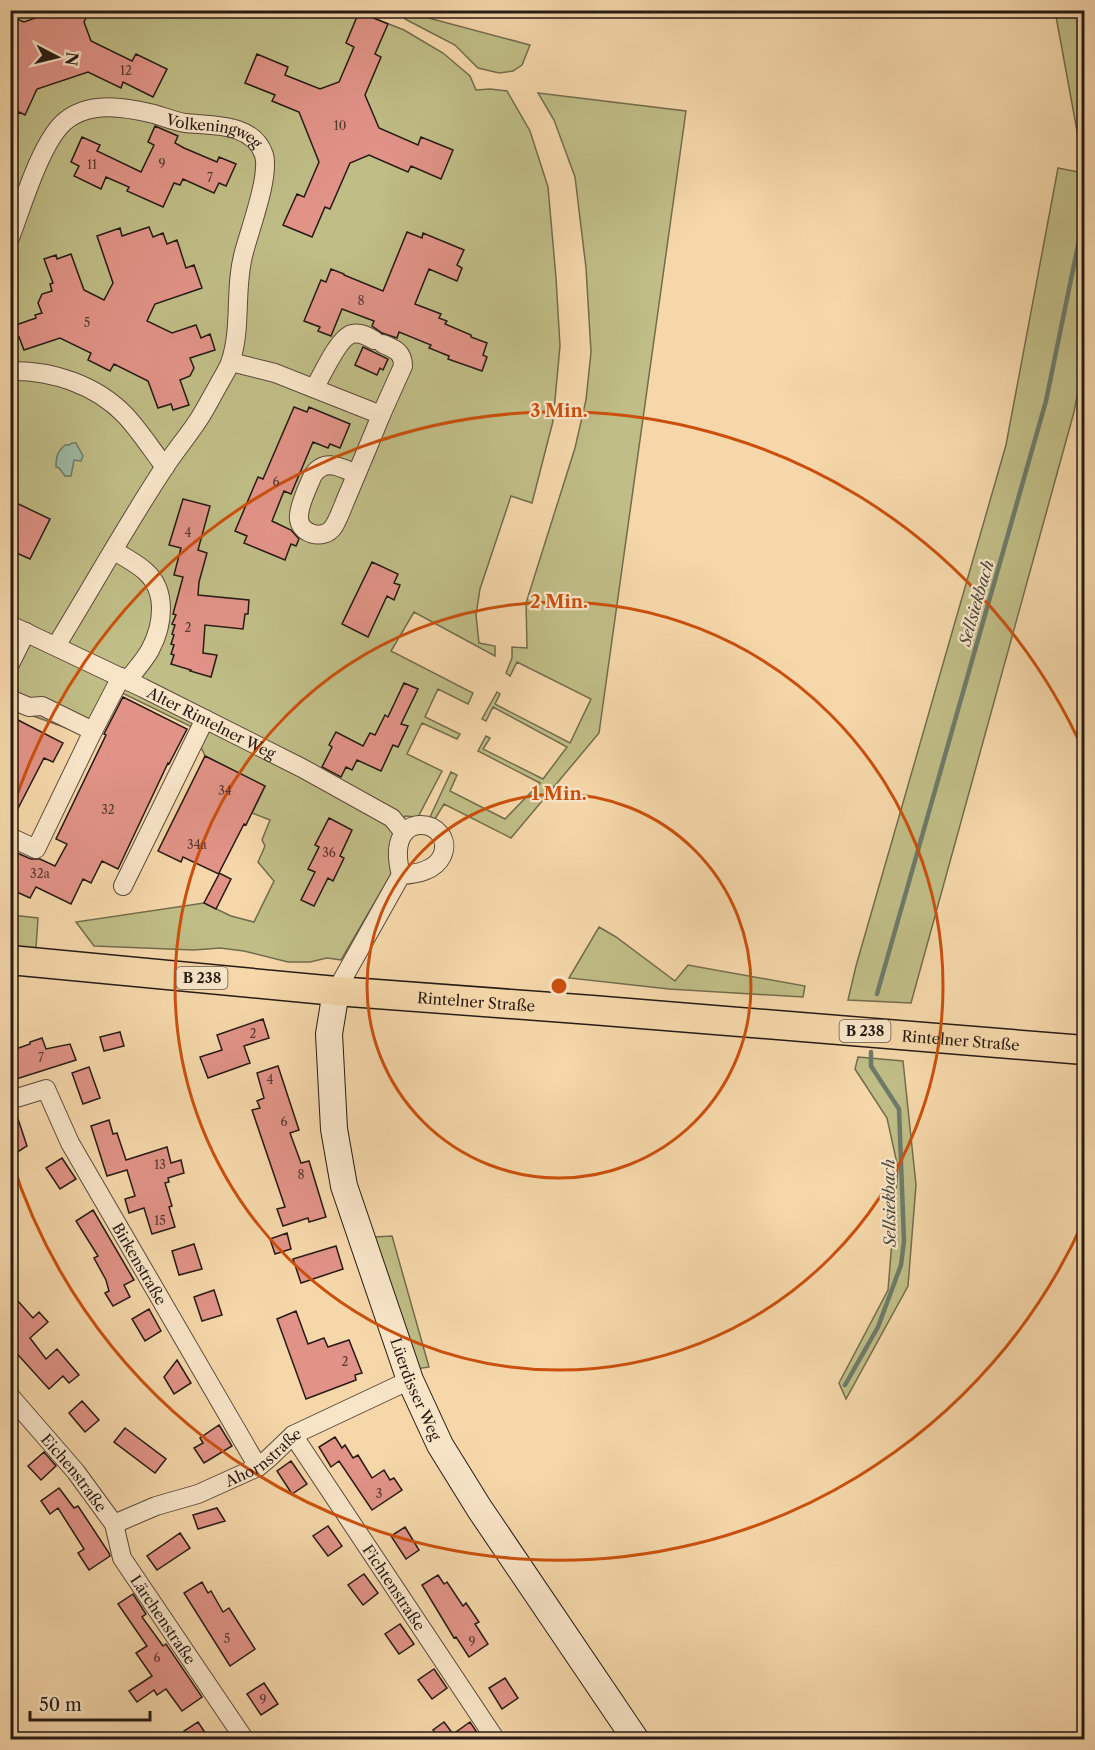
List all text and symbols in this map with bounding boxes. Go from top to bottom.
north arrow [27,27,87,87]
text: N [61,51,83,67]
house number: 12 [120,63,132,78]
street label: Volkeningweg [163,109,267,152]
house number: 10 [334,118,346,133]
house number: 9 [158,156,166,171]
house number: 11 [87,157,97,172]
house number: 7 [207,170,213,185]
house number: 8 [357,293,365,308]
house number: 5 [84,315,90,330]
text: 3 Min. [530,400,588,422]
house number: 6 [272,474,280,489]
house number: 4 [185,525,192,540]
water label: Sellsiekbach [954,558,998,649]
text: 2 Min. [530,591,588,613]
house number: 2 [185,620,192,635]
street label: Alter Rintelner Weg [143,682,279,763]
house number: 34 [218,783,232,798]
text: 1 Min. [531,783,587,805]
house number: 32 [101,802,115,817]
house number: 34a [187,837,208,852]
house number: 36 [322,845,336,860]
house number: 32a [30,866,51,881]
road number: B 238 [176,967,228,989]
centre of rings [549,976,569,996]
street label: Rintelner Straße [416,988,536,1015]
road number: B 238 [840,1020,890,1042]
house number: 2 [250,1026,257,1041]
street label: Rintelner Straße [901,1026,1020,1054]
house number: 7 [38,1050,44,1065]
house number: 4 [267,1072,274,1087]
house number: 6 [280,1114,288,1129]
house number: 13 [154,1157,166,1172]
water label: Sellsiekbach [878,1159,900,1248]
house number: 8 [297,1167,305,1182]
house number: 15 [154,1213,166,1228]
street label: Birkenstraße [109,1219,171,1308]
street label: Lüerdisser Weg [387,1335,446,1443]
house number: 2 [342,1354,349,1369]
street label: Ahornstraße [221,1423,304,1491]
street label: Eichenstraße [37,1429,111,1515]
house number: 3 [376,1486,382,1501]
street label: Fichtenstraße [359,1541,430,1634]
street label: Lärchenstraße [127,1571,200,1668]
house number: 5 [224,1631,230,1646]
house number: 9 [468,1634,476,1649]
house number: 6 [153,1650,161,1665]
scale bar [30,1684,150,1722]
house number: 9 [259,1692,267,1707]
text: 50 m [39,1694,82,1716]

